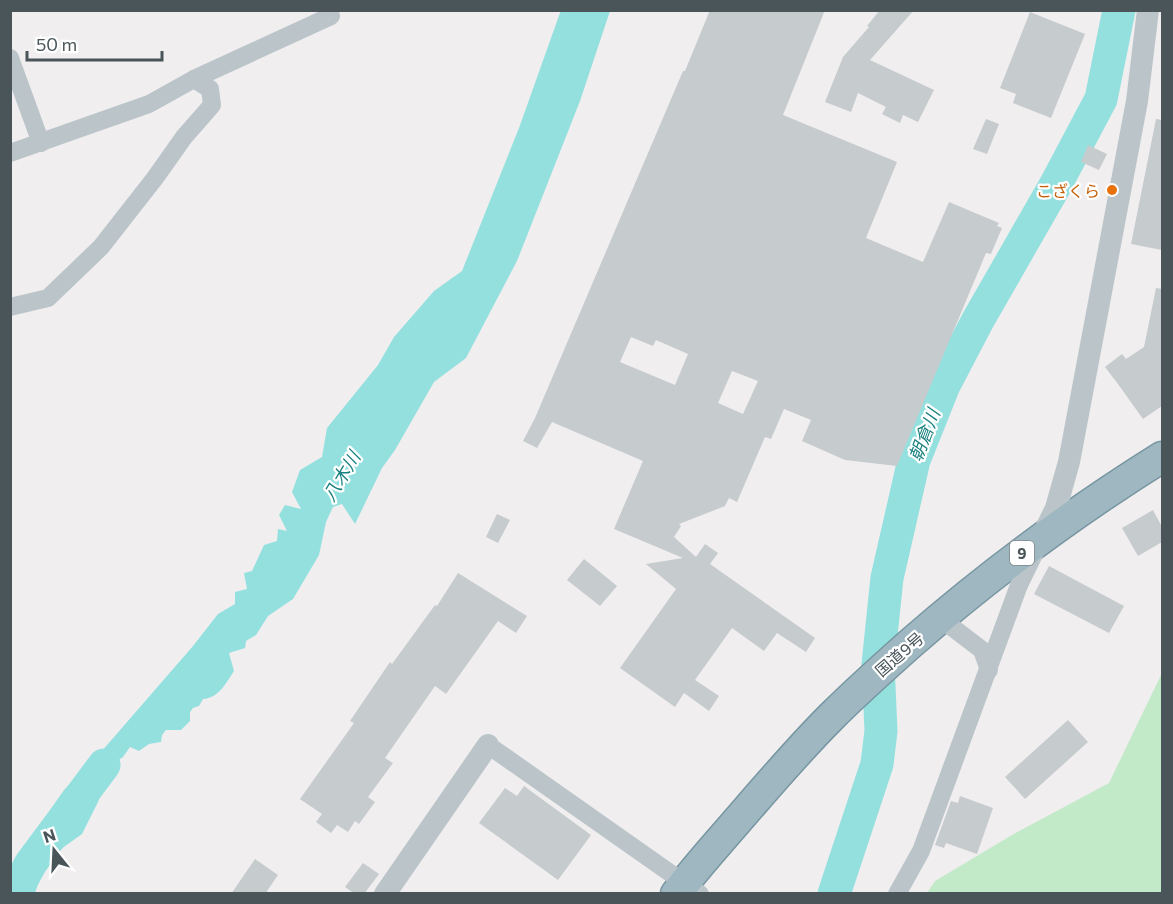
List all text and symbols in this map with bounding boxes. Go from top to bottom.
scale bar [27,24,162,62]
text: 50 m [36,33,77,55]
place label: こざくら [1036,181,1100,200]
marker: こざくら [1105,183,1119,197]
water label: 朝倉川 [904,404,945,464]
water label: 八木川 [318,445,365,505]
road number: 9 [1010,541,1034,565]
street label: 国道9号 [871,628,927,680]
north arrow [24,820,84,880]
text: N [41,824,58,846]

